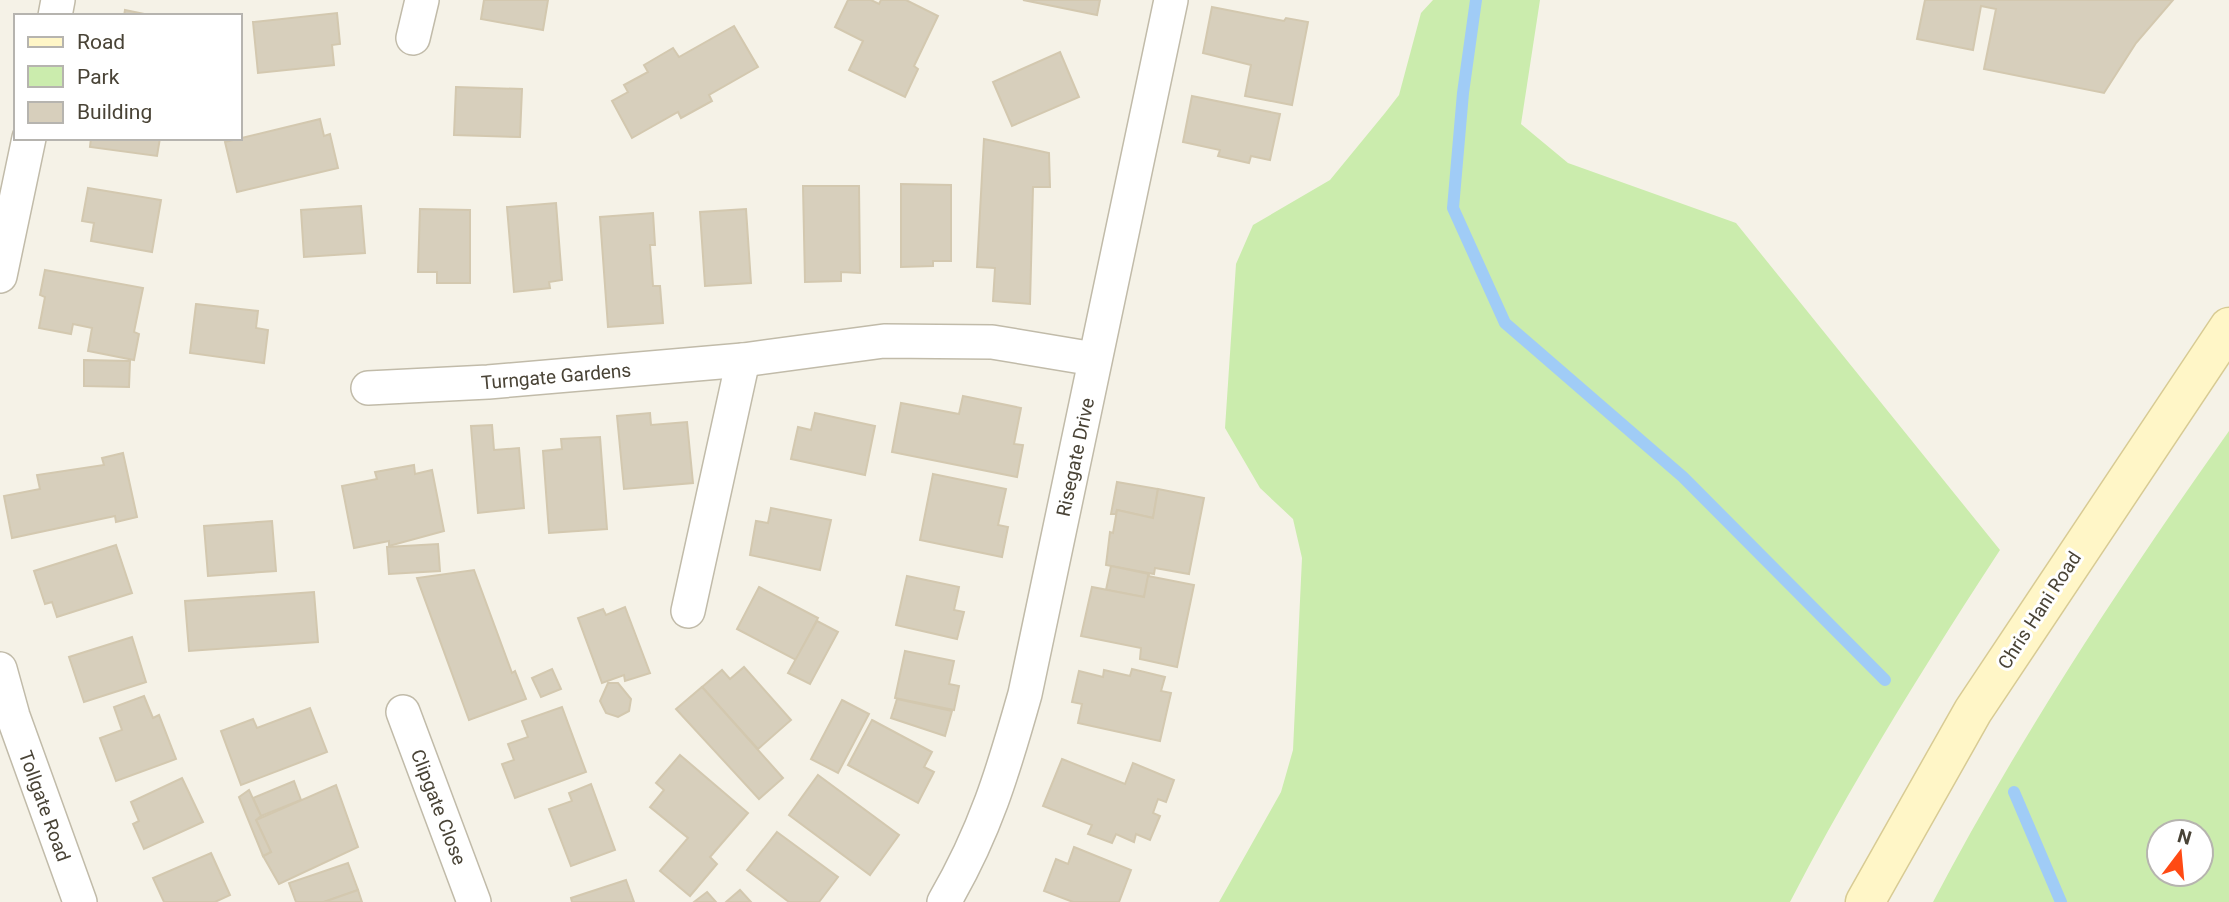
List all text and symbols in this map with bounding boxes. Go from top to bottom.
legend [14,14,242,140]
text: Road [77,30,125,54]
text: Park [77,65,120,89]
text: Building [77,100,152,124]
street label: Turngate Gardens [480,358,632,395]
street label: Risegate Drive [1052,396,1099,519]
street label: Chris Hani Road [1993,547,2086,673]
street label: Clipgate Close [406,746,471,868]
street label: Tollgate Road [14,748,75,865]
north arrow [2145,818,2215,888]
text: N [2175,824,2194,850]

